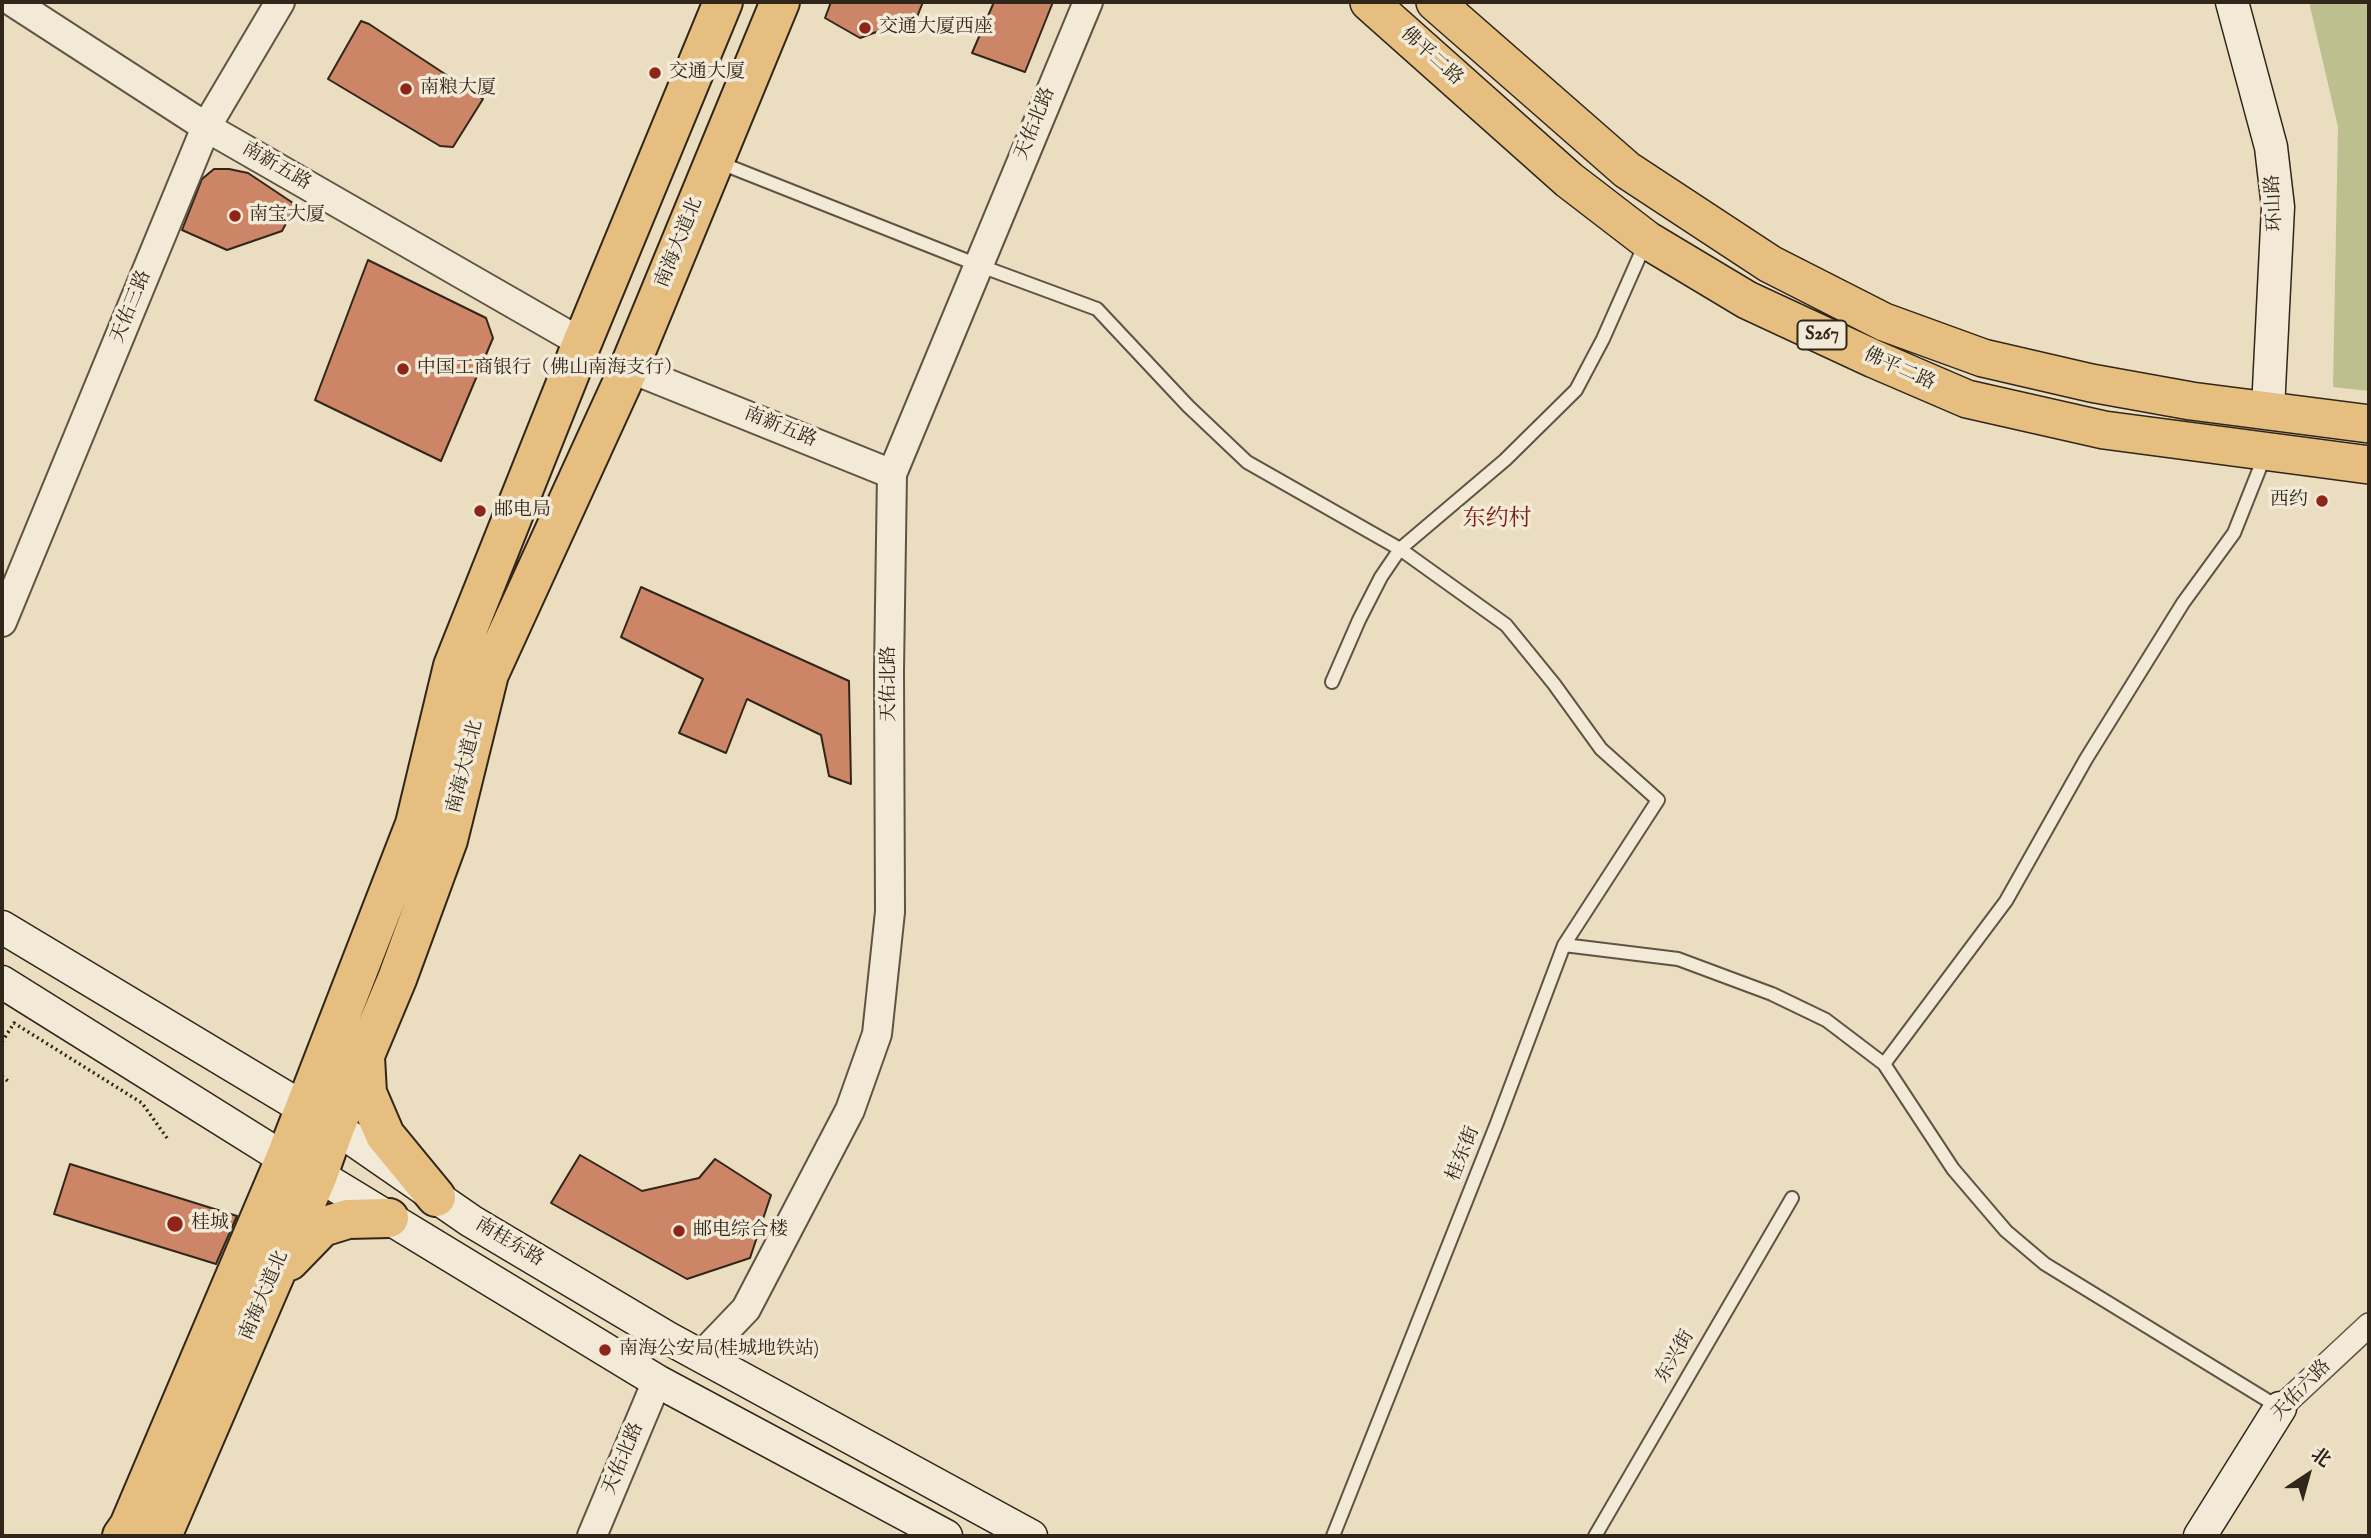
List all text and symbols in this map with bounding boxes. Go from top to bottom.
place label: 交通大厦西座 [879,17,993,39]
marker: 交通大厦西座 [857,20,873,36]
street label: 佛平二路 [1395,23,1467,91]
place label: 交通大厦 [669,62,745,84]
marker: 交通大厦 [647,65,663,81]
place label: 南粮大厦 [420,78,496,100]
marker: 南粮大厦 [398,81,414,97]
street label: 天佑北路 [1011,84,1061,164]
street label: 南新五路 [237,138,315,196]
street label: 环山路 [2262,174,2288,232]
street label: 南海大道北 [652,195,708,291]
place label: 南宝大厦 [249,205,325,227]
marker: 南宝大厦 [227,208,243,224]
street label: 天佑三路 [107,267,157,347]
road number: S267 [1798,320,1846,349]
street label: 佛平二路 [1860,344,1938,396]
place label: 中国工商银行（佛山南海支行） [417,358,683,380]
marker: 中国工商银行（佛山南海支行） [395,361,411,377]
street label: 南新五路 [740,403,820,453]
place label: 西约 [2270,490,2308,512]
marker: 西约 [2314,493,2330,509]
place label: 邮电局 [494,500,551,522]
marker: 邮电局 [472,503,488,519]
district label: 东约村 [1463,506,1531,534]
street label: 天佑北路 [879,646,901,722]
street label: 南海大道北 [443,718,489,816]
street label: 桂东街 [1443,1123,1485,1185]
place label: 桂城 [191,1213,229,1235]
marker: 桂城 [165,1214,185,1234]
street label: 南桂东路 [471,1214,547,1272]
place label: 邮电综合楼 [693,1220,788,1242]
marker: 邮电综合楼 [671,1223,687,1239]
street label: 南海大道北 [236,1248,294,1344]
street label: 东兴街 [1652,1327,1700,1387]
place label: 南海公安局(桂城地铁站) [619,1339,819,1361]
marker: 南海公安局(桂城地铁站) [597,1342,613,1358]
street label: 天佑六路 [2267,1356,2337,1426]
street label: 天佑北路 [599,1420,649,1498]
north arrow [2273,1440,2343,1510]
text: 北 [2306,1443,2335,1473]

